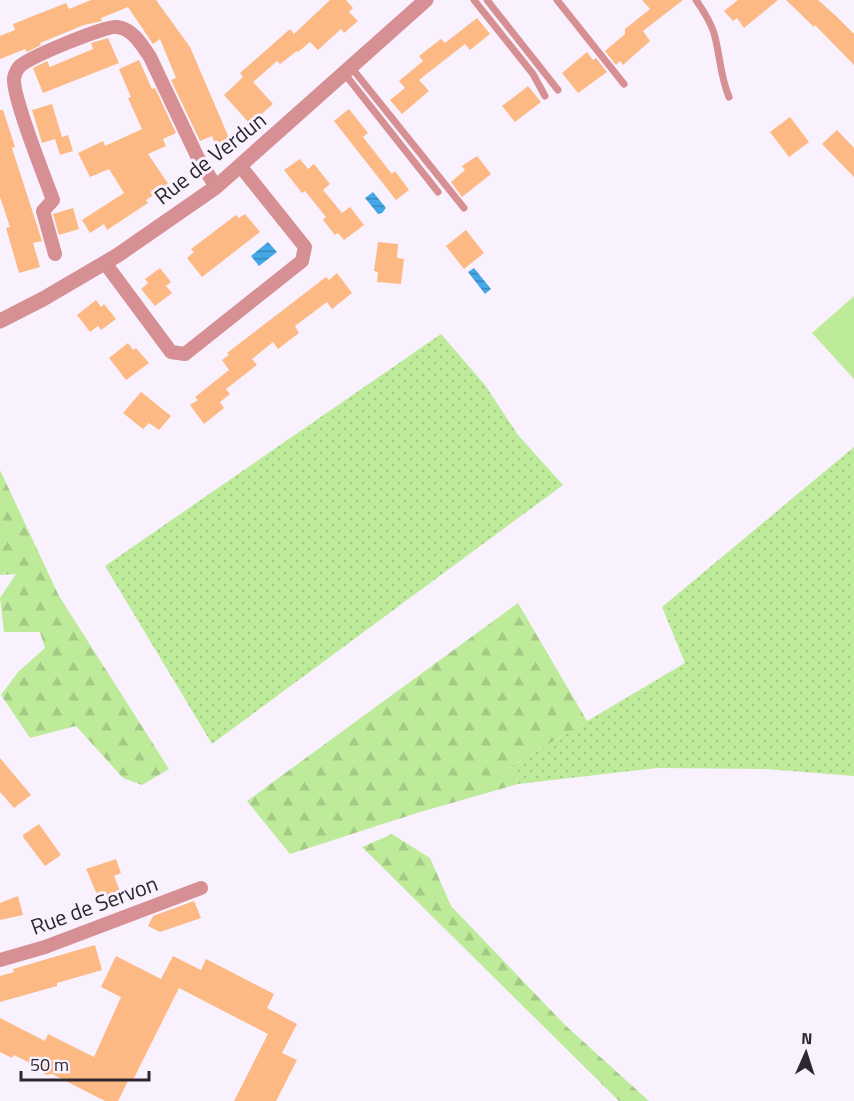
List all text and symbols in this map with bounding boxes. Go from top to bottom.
street label: Rue de Verdun [147,103,273,213]
street label: Rue de Servon [26,866,162,944]
north arrow [776,1023,836,1083]
text: N [801,1026,813,1050]
scale bar [21,1044,148,1082]
text: 50 m [30,1051,69,1078]

